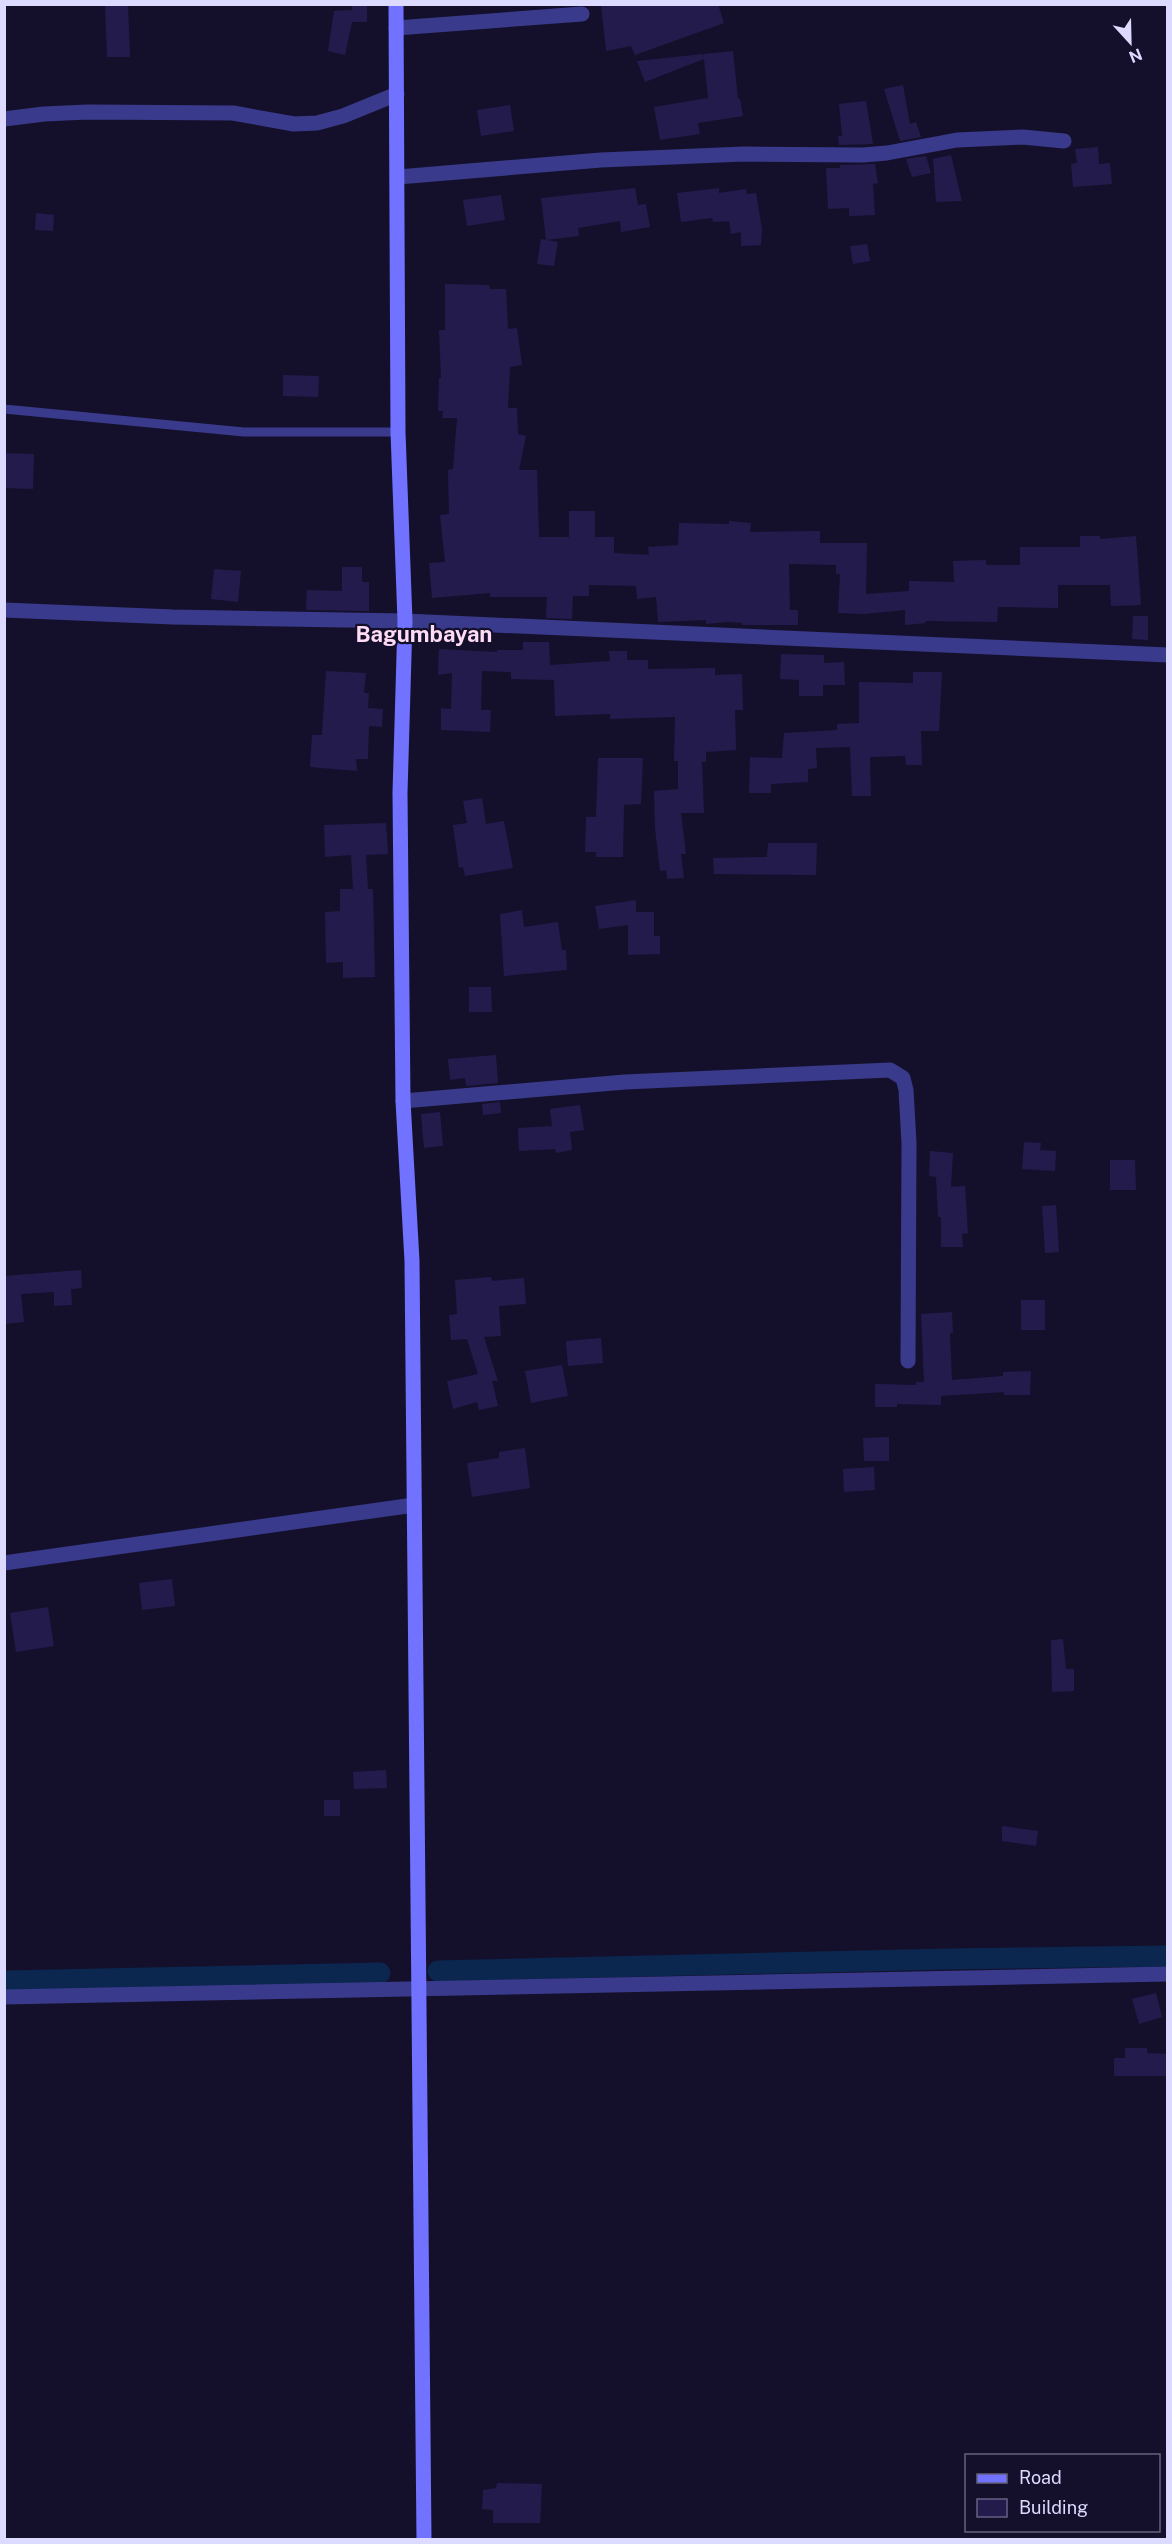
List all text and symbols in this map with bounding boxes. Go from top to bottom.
north arrow [1100,12,1160,72]
text: N [1126,44,1145,67]
district label: Bagumbayan [356,621,492,647]
legend [965,2454,1160,2532]
text: Road [1019,2467,1062,2488]
text: Building [1019,2497,1088,2518]

